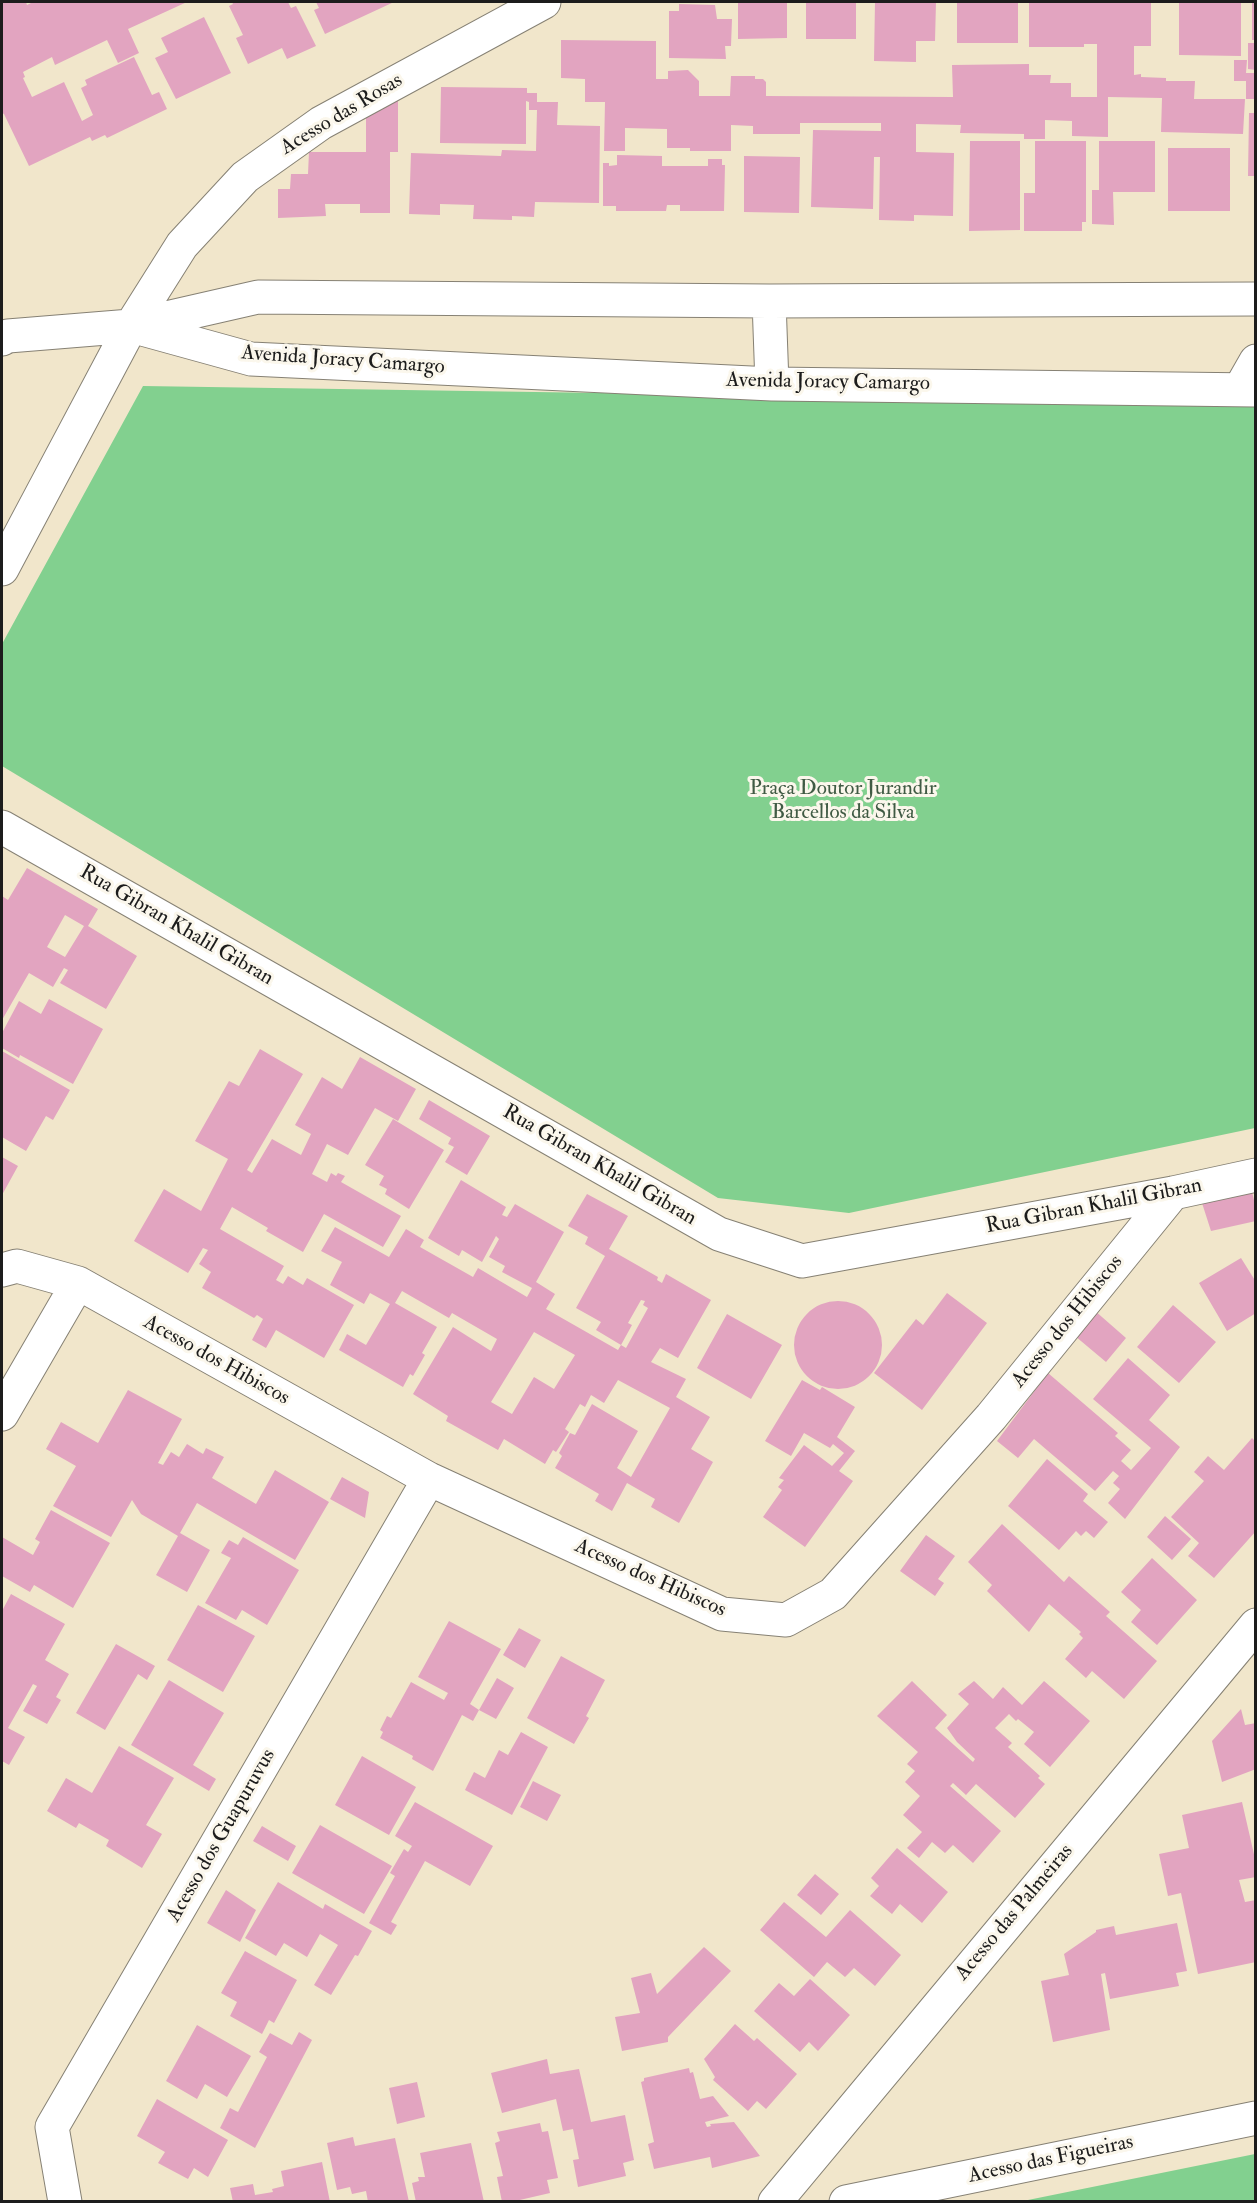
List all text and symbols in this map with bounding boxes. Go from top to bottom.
street label: Acesso das Rosas [276,69,408,161]
street label: Avenida Joracy Camargo [240,341,446,381]
street label: Avenida Joracy Camargo [726,369,930,397]
park label: Praça Doutor Jurandir Barcellos da Silva [749,776,937,826]
street label: Rua Gibran Khalil Gibran [75,860,277,992]
street label: Rua Gibran Khalil Gibran [498,1100,700,1232]
street label: Rua Gibran Khalil Gibran [984,1174,1204,1240]
street label: Acesso dos Hibiscos [1007,1251,1129,1393]
street label: Acesso dos Hibiscos [139,1310,293,1412]
street label: Acesso dos Hibiscos [570,1534,730,1624]
street label: Acesso dos Guapuruvus [162,1745,282,1927]
street label: Acesso das Palmeiras [951,1840,1079,1986]
street label: Acesso das Figueiras [966,2130,1136,2190]

